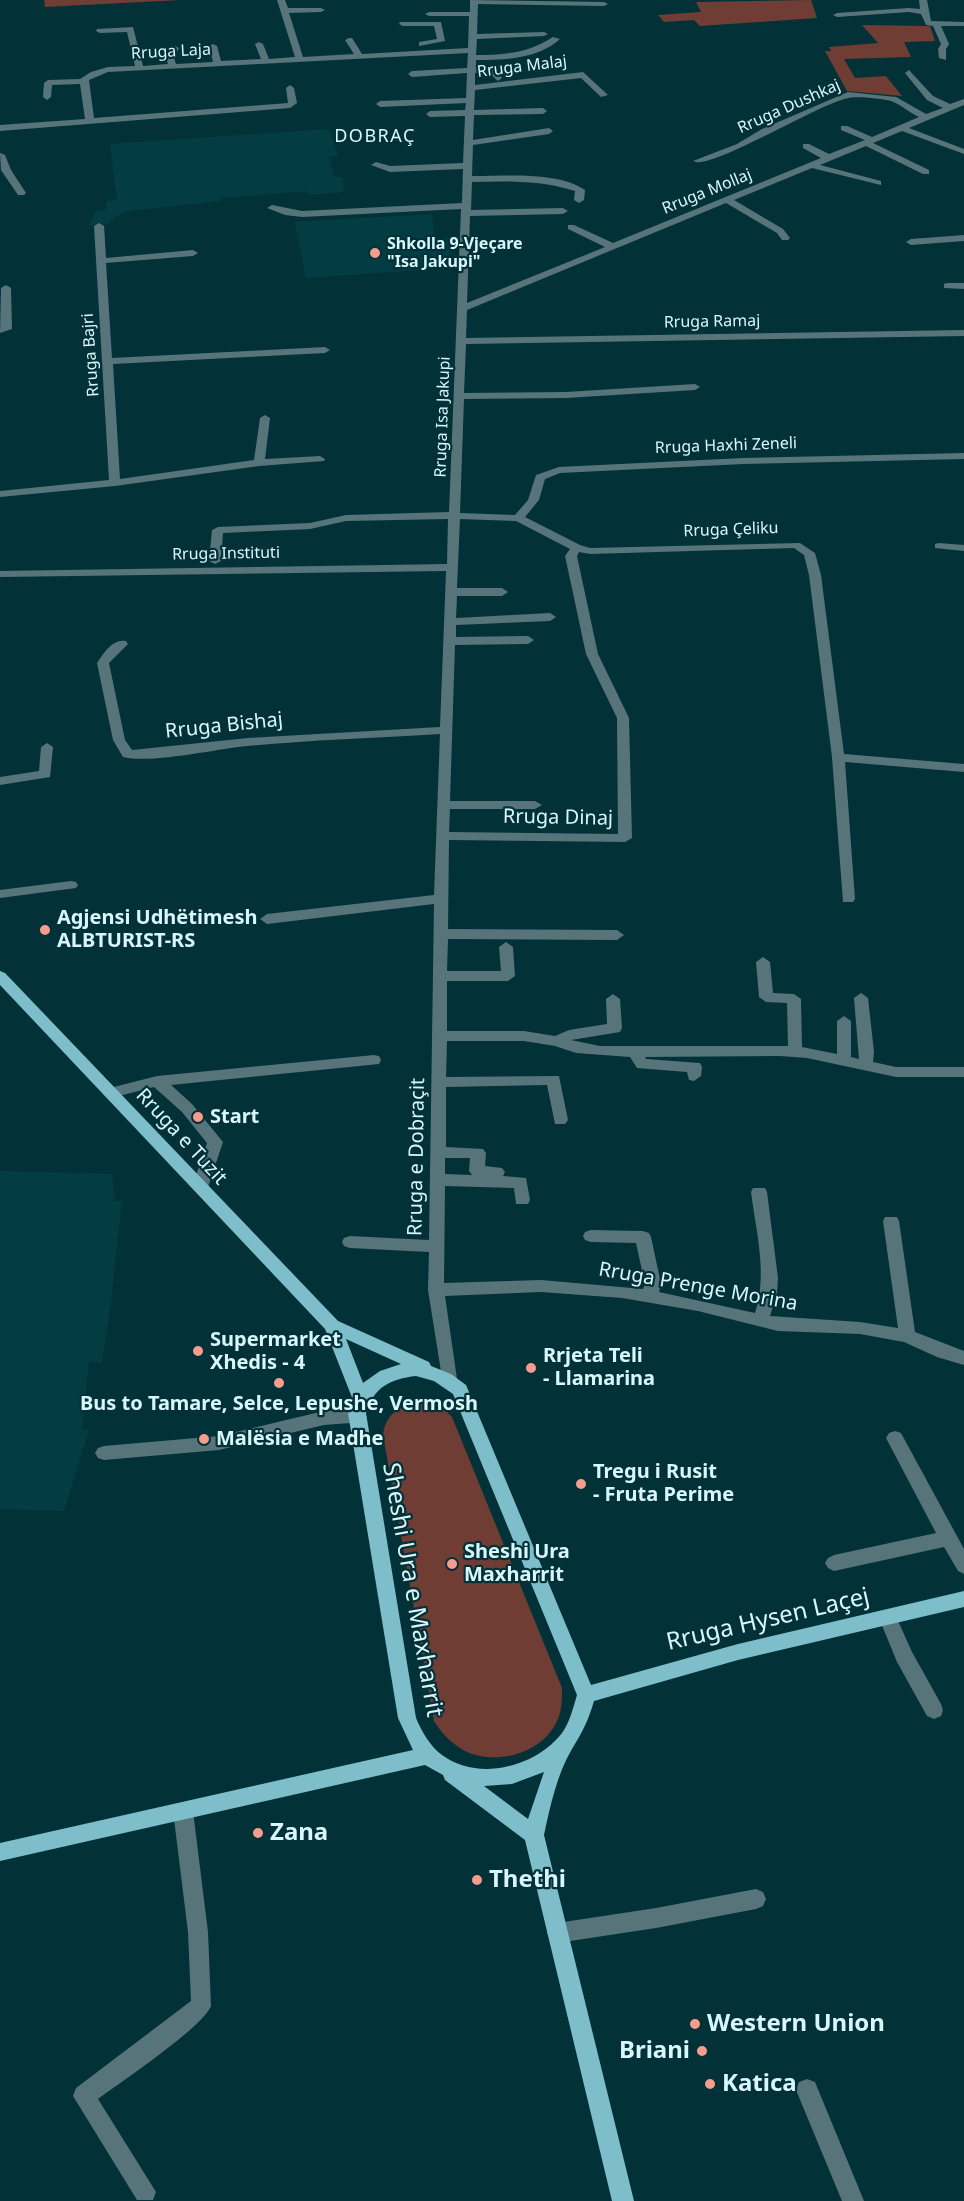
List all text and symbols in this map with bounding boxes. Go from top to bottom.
street label: Rruga Laja [131,40,211,64]
street label: Rruga Malaj [476,52,568,82]
street label: Rruga Dushkaj [735,76,843,138]
district label: DOBRAÇ [334,126,416,148]
street label: Rruga Mollaj [659,165,755,219]
place label: Shkolla 9-Vjeçare "Isa Jakupi" [387,234,523,272]
marker: Shkolla 9-Vjeçare "Isa Jakupi" [368,246,382,260]
street label: Rruga Ramaj [664,312,760,332]
street label: Rruga Bajri [79,313,103,397]
street label: Rruga Isa Jakupi [431,356,455,478]
street label: Rruga Haxhi Zeneli [655,434,797,458]
street label: Rruga Çeliku [683,519,779,541]
street label: Rruga Instituti [172,543,280,565]
street label: Rruga Bishaj [164,708,284,744]
street label: Rruga Dinaj [503,805,613,831]
place label: Agjensi Udhëtimesh ALBTURIST-RS [57,906,257,953]
marker: Agjensi Udhëtimesh ALBTURIST-RS [38,923,52,937]
street label: Rruga e Dobraçit [404,1078,430,1236]
street label: Rruga e Tuzit [130,1084,232,1190]
place label: Start [210,1105,259,1129]
marker: Start [191,1110,205,1124]
street label: Rruga Prenge Morina [597,1258,799,1316]
place label: Supermarket Xhedis - 4 [210,1328,341,1375]
marker: Supermarket Xhedis - 4 [191,1344,205,1358]
place label: Rrjeta Teli - Llamarina [543,1344,655,1391]
marker: Rrjeta Teli - Llamarina [524,1361,538,1375]
marker: Bus to Tamare, Selce, Lepushe, Vermosh [272,1376,286,1390]
place label: Bus to Tamare, Selce, Lepushe, Vermosh [80,1392,478,1416]
place label: Malësia e Madhe [216,1427,383,1451]
marker: Malësia e Madhe [197,1432,211,1446]
place label: Tregu i Rusit - Fruta Perime [593,1460,734,1507]
street label: Sheshi Ura e Maxharrit [375,1461,449,1719]
marker: Tregu i Rusit - Fruta Perime [574,1477,588,1491]
place label: Sheshi Ura Maxharrit [464,1540,570,1587]
marker: Sheshi Ura Maxharrit [445,1557,459,1571]
street label: Rruga Hysen Laçej [664,1583,872,1657]
place label: Zana [270,1819,328,1847]
marker: Zana [251,1826,265,1840]
place label: Thethi [489,1866,566,1894]
marker: Thethi [470,1873,484,1887]
place label: Western Union [707,2010,885,2038]
marker: Western Union [688,2017,702,2031]
place label: Briani [619,2037,690,2065]
marker: Briani [695,2044,709,2058]
place label: Katica [722,2070,797,2098]
marker: Katica [703,2077,717,2091]

